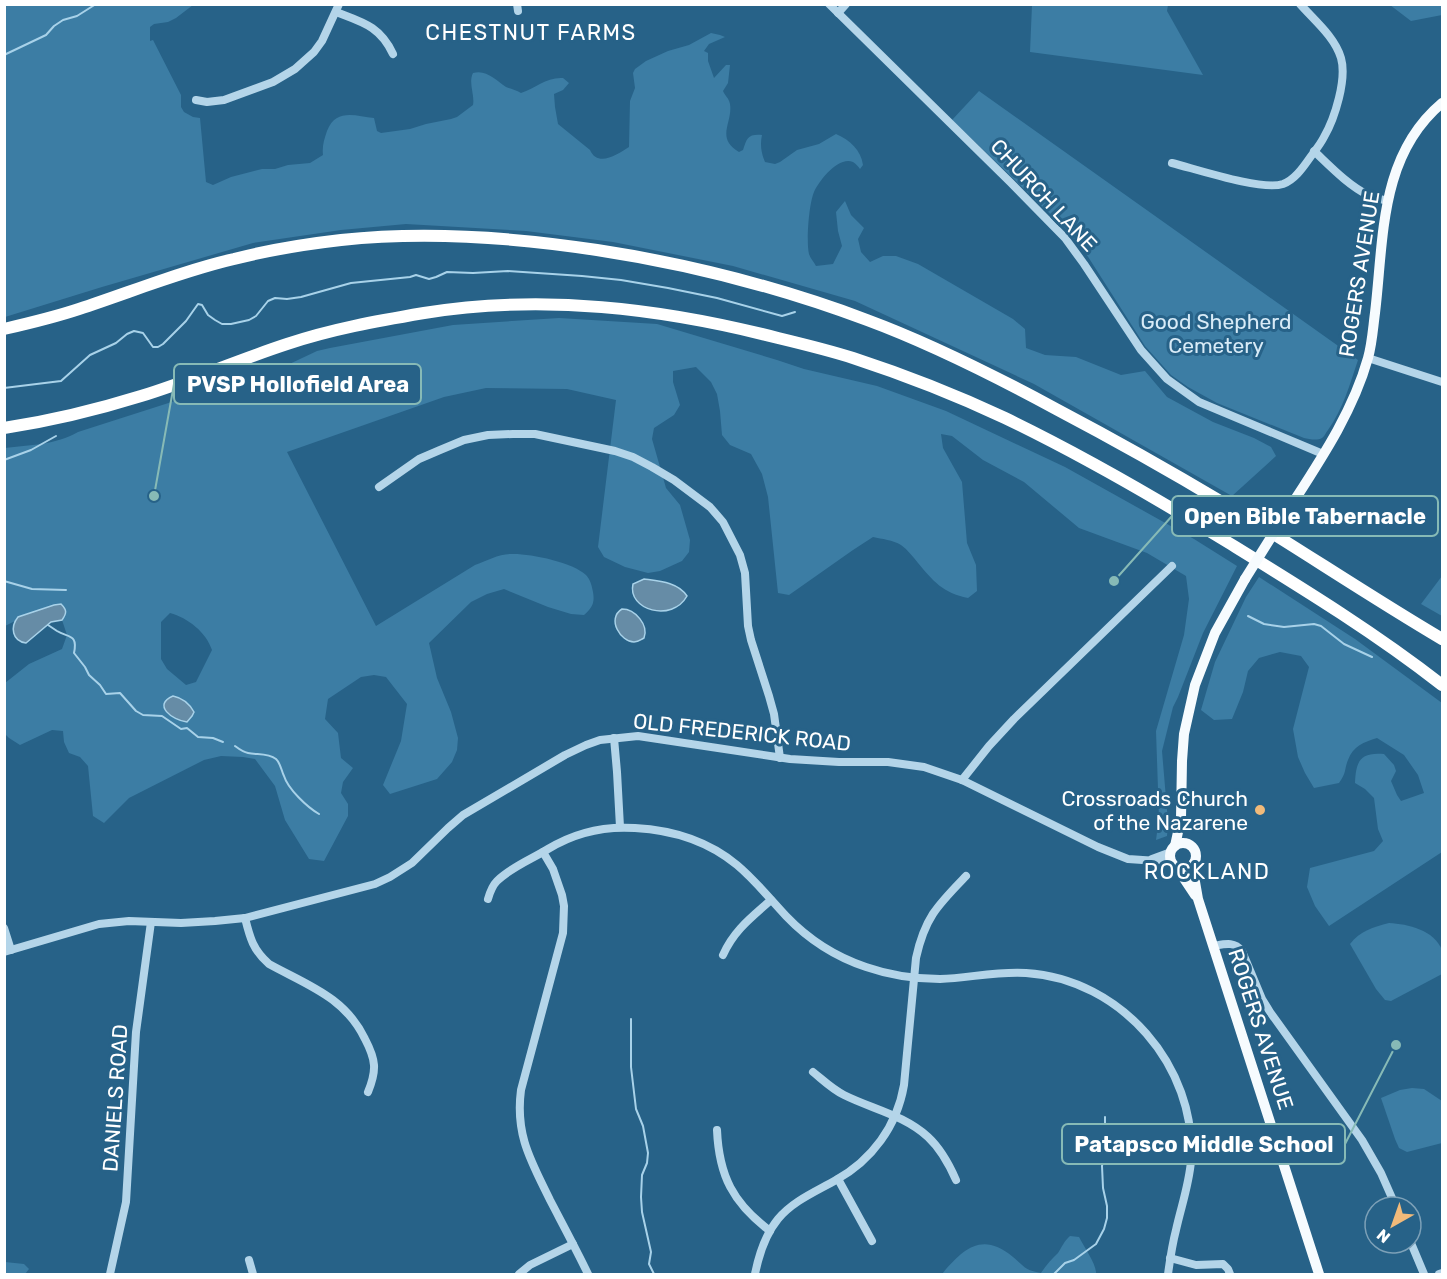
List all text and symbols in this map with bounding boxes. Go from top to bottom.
district label: CHESTNUT FARMS [425,19,637,46]
street label: CHURCH LANE [985,134,1103,256]
street label: ROGERS AVENUE [1334,189,1384,359]
park label: Good Shepherd Cemetery [1141,309,1291,358]
callout: PVSP Hollofield Area [174,364,421,404]
text: PVSP Hollofield Area [187,371,409,398]
callout: Open Bible Tabernacle [1172,496,1438,536]
text: Open Bible Tabernacle [1184,503,1426,530]
street label: OLD FREDERICK ROAD [632,708,852,756]
place label: Crossroads Church of the Nazarene [1061,786,1248,835]
marker: Crossroads Church of the Nazarene [1253,803,1267,817]
district label: ROCKLAND [1144,858,1270,885]
street label: ROGERS AVENUE [1223,945,1299,1113]
street label: DANIELS ROAD [97,1024,133,1172]
callout: Patapsco Middle School [1062,1124,1345,1164]
text: Patapsco Middle School [1074,1131,1334,1158]
north arrow [1363,1195,1423,1255]
text: N [1373,1225,1394,1247]

